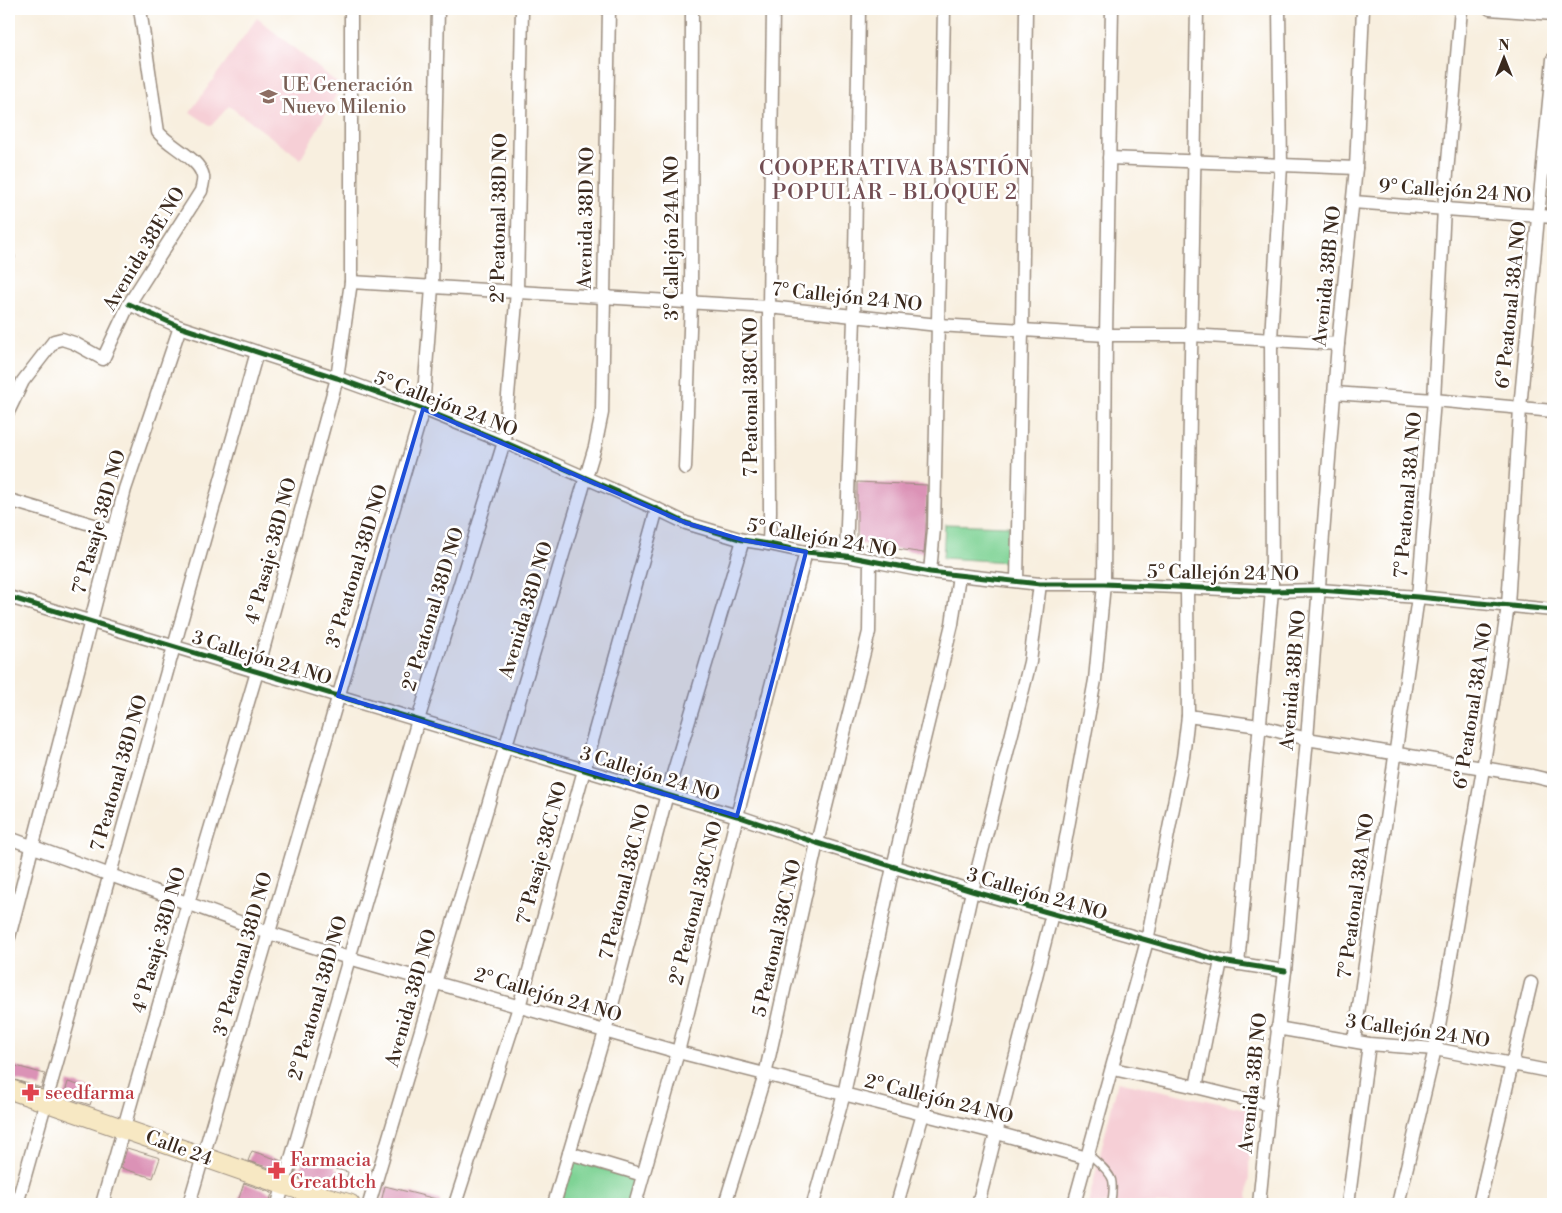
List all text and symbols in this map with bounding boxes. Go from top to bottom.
north arrow [1480,32,1530,82]
text: N [1498,37,1510,55]
place label: UE Generación Nuevo Milenio [282,73,413,119]
school or university icon: UE Generación Nuevo Milenio [258,86,278,106]
street label: 2° Peatonal 38D NO [486,133,512,303]
street label: Avenida 38D NO [573,147,599,290]
district label: COOPERATIVA BASTIÓN POPULAR - BLOQUE 2 [759,153,1031,206]
street label: 3° Callejón 24A NO [660,155,684,320]
street label: 9° Callejón 24 NO [1378,174,1532,208]
street label: Avenida 38E NO [97,182,191,316]
street label: Avenida 38B NO [1308,205,1346,348]
street label: 6º Peatonal 38A NO [1490,220,1532,390]
street label: 7° Callejón 24 NO [771,277,923,317]
street label: 7 Peatonal 38C NO [739,317,763,477]
street label: 5° Callejón 24 NO [371,366,521,442]
street label: 7° Peatonal 38A NO [1389,411,1427,579]
street label: 7° Pasaje 38D NO [67,447,131,597]
street label: 4° Pasaje 38D NO [240,475,302,627]
street label: 3° Peatonal 38D NO [321,481,393,651]
street label: 5° Callejón 24 NO [745,513,899,563]
street label: 2° Peatonal 38D NO [397,524,469,694]
street label: Avenida 38D NO [493,538,558,683]
street label: 5° Callejón 24 NO [1147,560,1299,586]
street label: Avenida 38B NO [1275,609,1311,752]
street label: 6º Peatonal 38A NO [1448,621,1498,791]
street label: 3 Callejón 24 NO [189,625,335,691]
street label: 7 Peatonal 38D NO [85,692,153,854]
street label: 3 Callejón 24 NO [577,741,723,807]
street label: 7° Pasaje 38C NO [511,779,573,927]
street label: 7 Peatonal 38C NO [594,801,656,962]
street label: 7° Peatonal 38A NO [1333,812,1380,980]
street label: 2° Peatonal 38C NO [664,818,728,987]
street label: 5 Peatonal 38C NO [747,857,807,1019]
street label: 3 Callejón 24 NO [964,862,1110,926]
street label: 4° Pasaje 38D NO [127,864,191,1016]
street label: 3° Peatonal 38D NO [208,869,278,1039]
street label: 2° Peatonal 38D NO [283,913,353,1083]
street label: Avenida 38D NO [380,926,442,1071]
street label: 2° Callejón 24 NO [472,962,625,1028]
street label: 3 Callejón 24 NO [1345,1009,1492,1053]
street label: Avenida 38B NO [1234,1012,1272,1155]
street label: 2° Callejón 24 NO [862,1069,1016,1129]
place label: seedfarma [45,1081,135,1105]
pharmacy icon: seedfarma [21,1083,41,1103]
street label: Calle 24 [142,1125,216,1171]
place label: Farmacia Greatbtch [290,1148,376,1194]
pharmacy icon: Farmacia Greatbtch [266,1161,286,1181]

